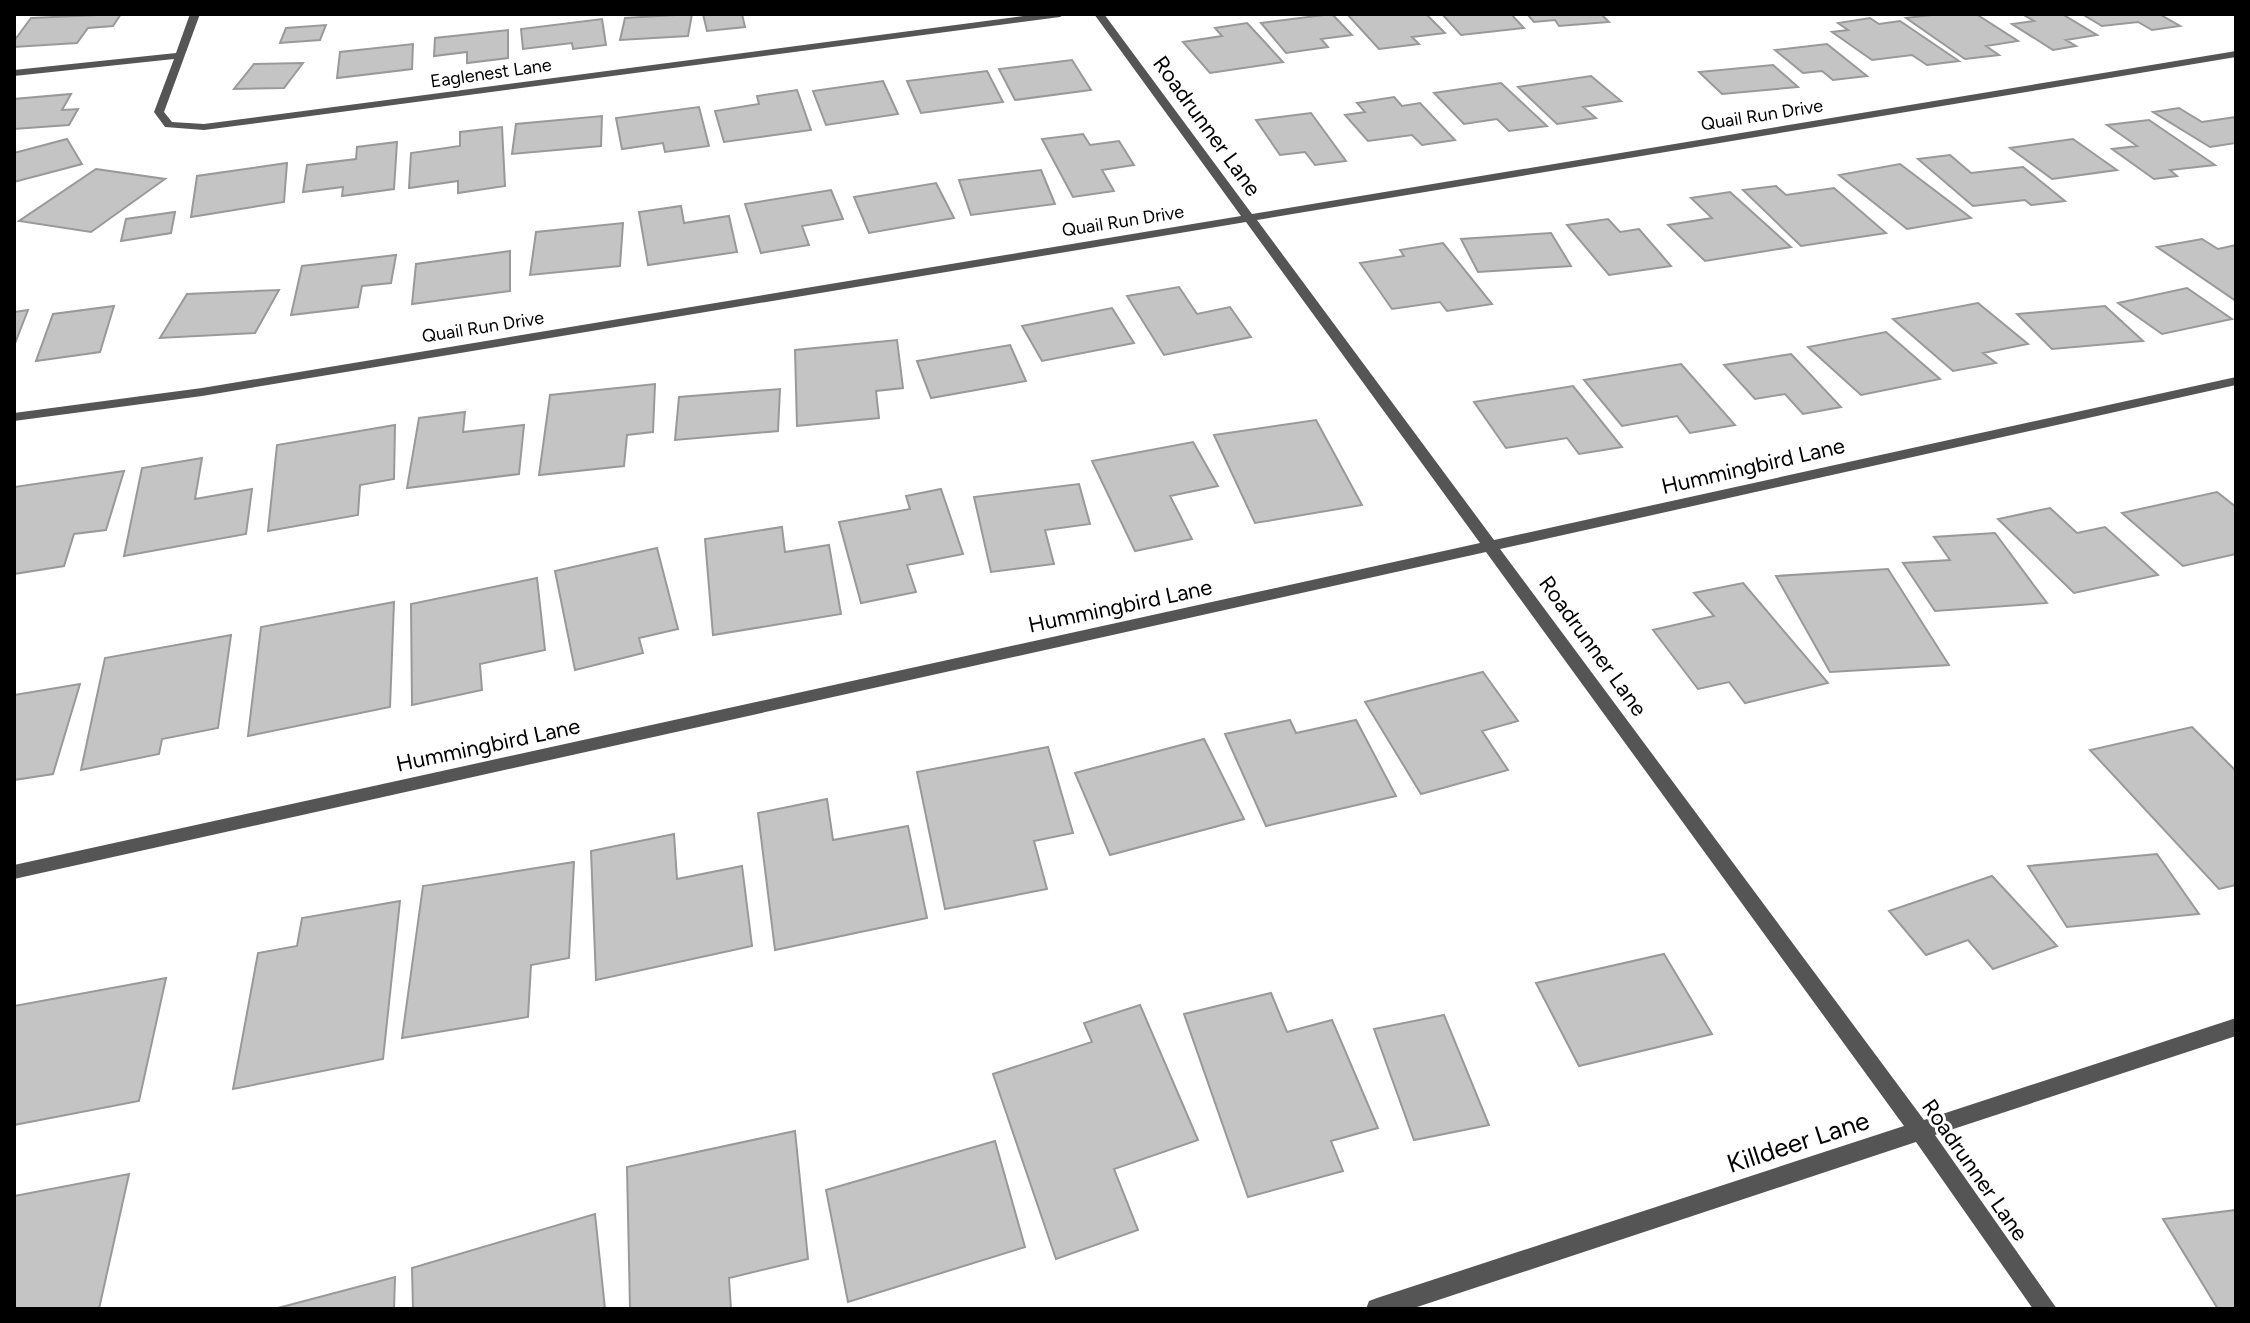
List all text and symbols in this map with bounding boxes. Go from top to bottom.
street label: Roadrunner Lane [1147,51,1267,201]
street label: Eaglenest Lane [429,54,553,92]
street label: Quail Run Drive [1699,94,1825,136]
street label: Quail Run Drive [1060,200,1186,242]
street label: Quail Run Drive [420,306,546,348]
street label: Hummingbird Lane [1659,432,1847,500]
street label: Roadrunner Lane [1533,571,1653,721]
street label: Hummingbird Lane [1026,573,1214,639]
street label: Hummingbird Lane [394,712,582,778]
street label: Roadrunner Lane [1916,1094,2034,1246]
street label: Killdeer Lane [1723,1104,1873,1180]

